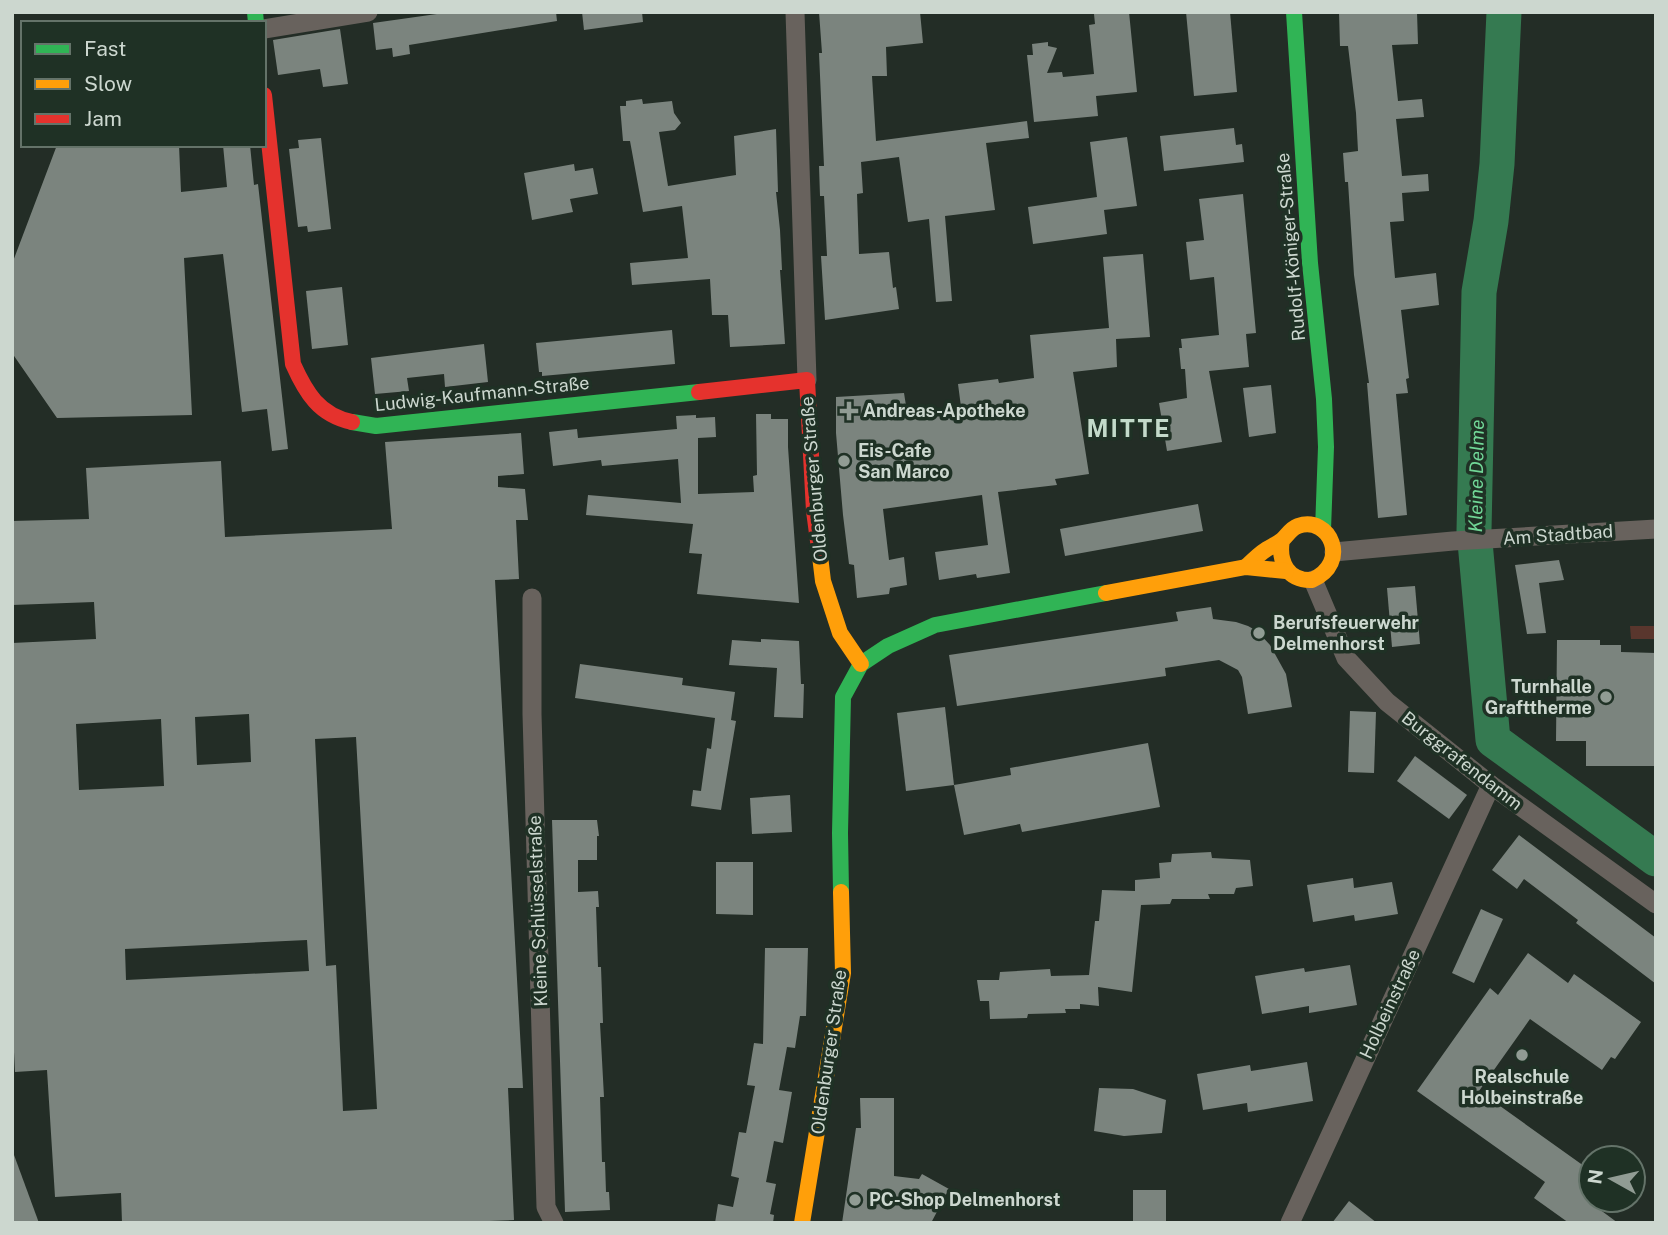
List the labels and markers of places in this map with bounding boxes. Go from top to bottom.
place label: Andreas-Apotheke [863,400,1026,421]
marker: Andreas-Apotheke [841,403,857,419]
place label: Eis-Cafe San Marco [858,440,950,482]
marker: Eis-Cafe San Marco [836,453,852,469]
place label: Berufsfeuerwehr Delmenhorst [1273,612,1420,654]
marker: Berufsfeuerwehr Delmenhorst [1251,625,1267,641]
place label: Turnhalle Grafttherme [1485,676,1592,718]
marker: Turnhalle Grafttherme [1598,689,1614,705]
marker: Realschule Holbeinstraße [1514,1047,1530,1063]
place label: Realschule Holbeinstraße [1461,1066,1583,1108]
place label: PC-Shop Delmenhorst [869,1189,1061,1210]
marker: PC-Shop Delmenhorst [847,1192,863,1208]

